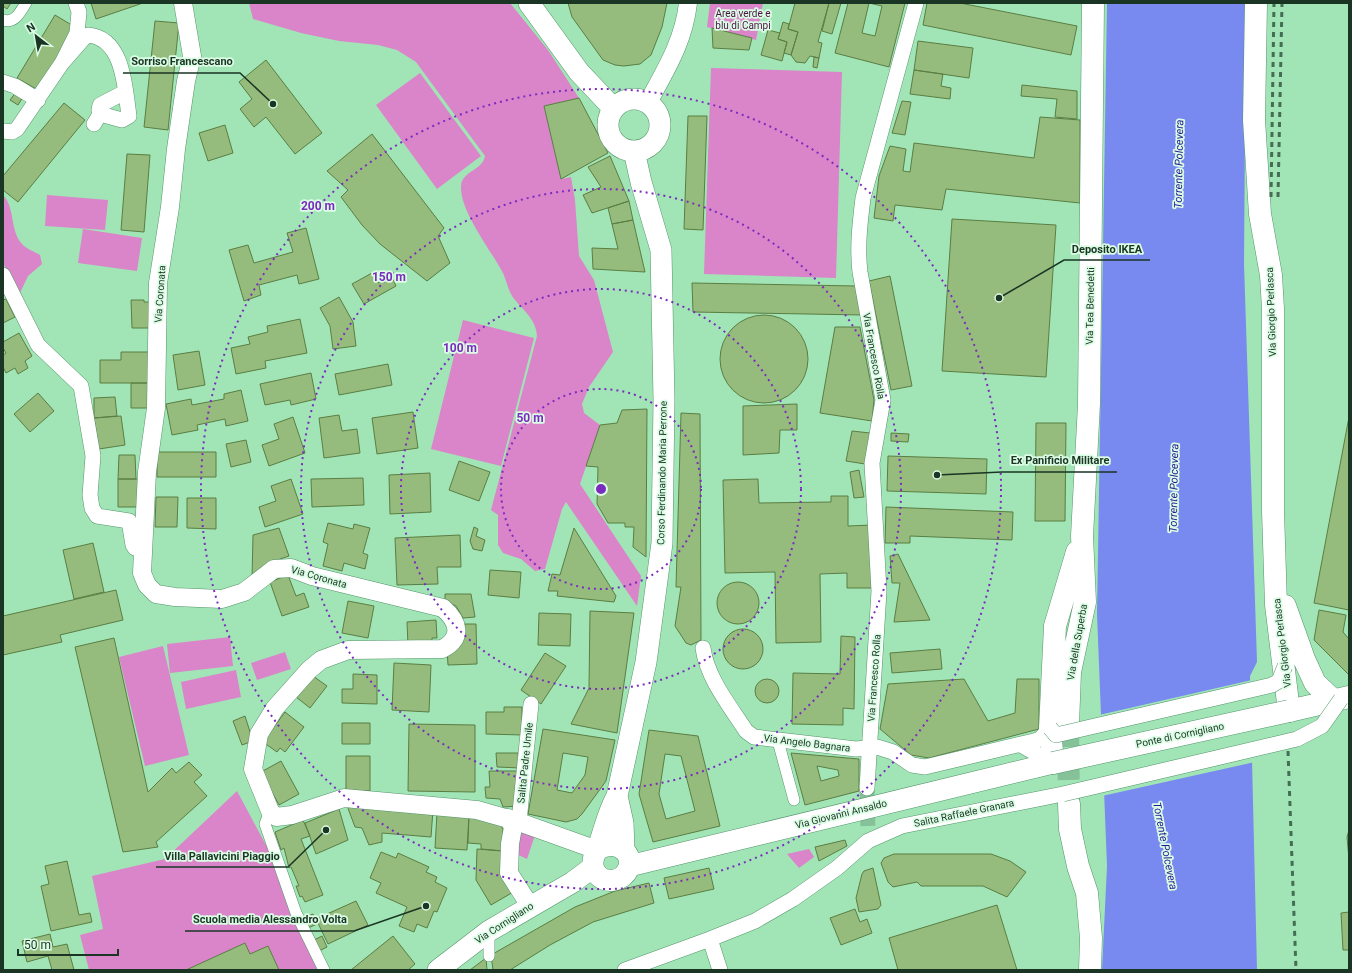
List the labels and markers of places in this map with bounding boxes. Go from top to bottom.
callout: Sorriso Francescano [123,50,240,73]
callout: Deposito IKEA [1064,237,1150,260]
callout: Ex Panificio Militare [1002,449,1117,472]
centre of rings [594,482,608,496]
callout: Villa Pallavicini Piaggio [156,844,288,867]
callout: Scuola media Alessandro Volta [185,908,354,931]

